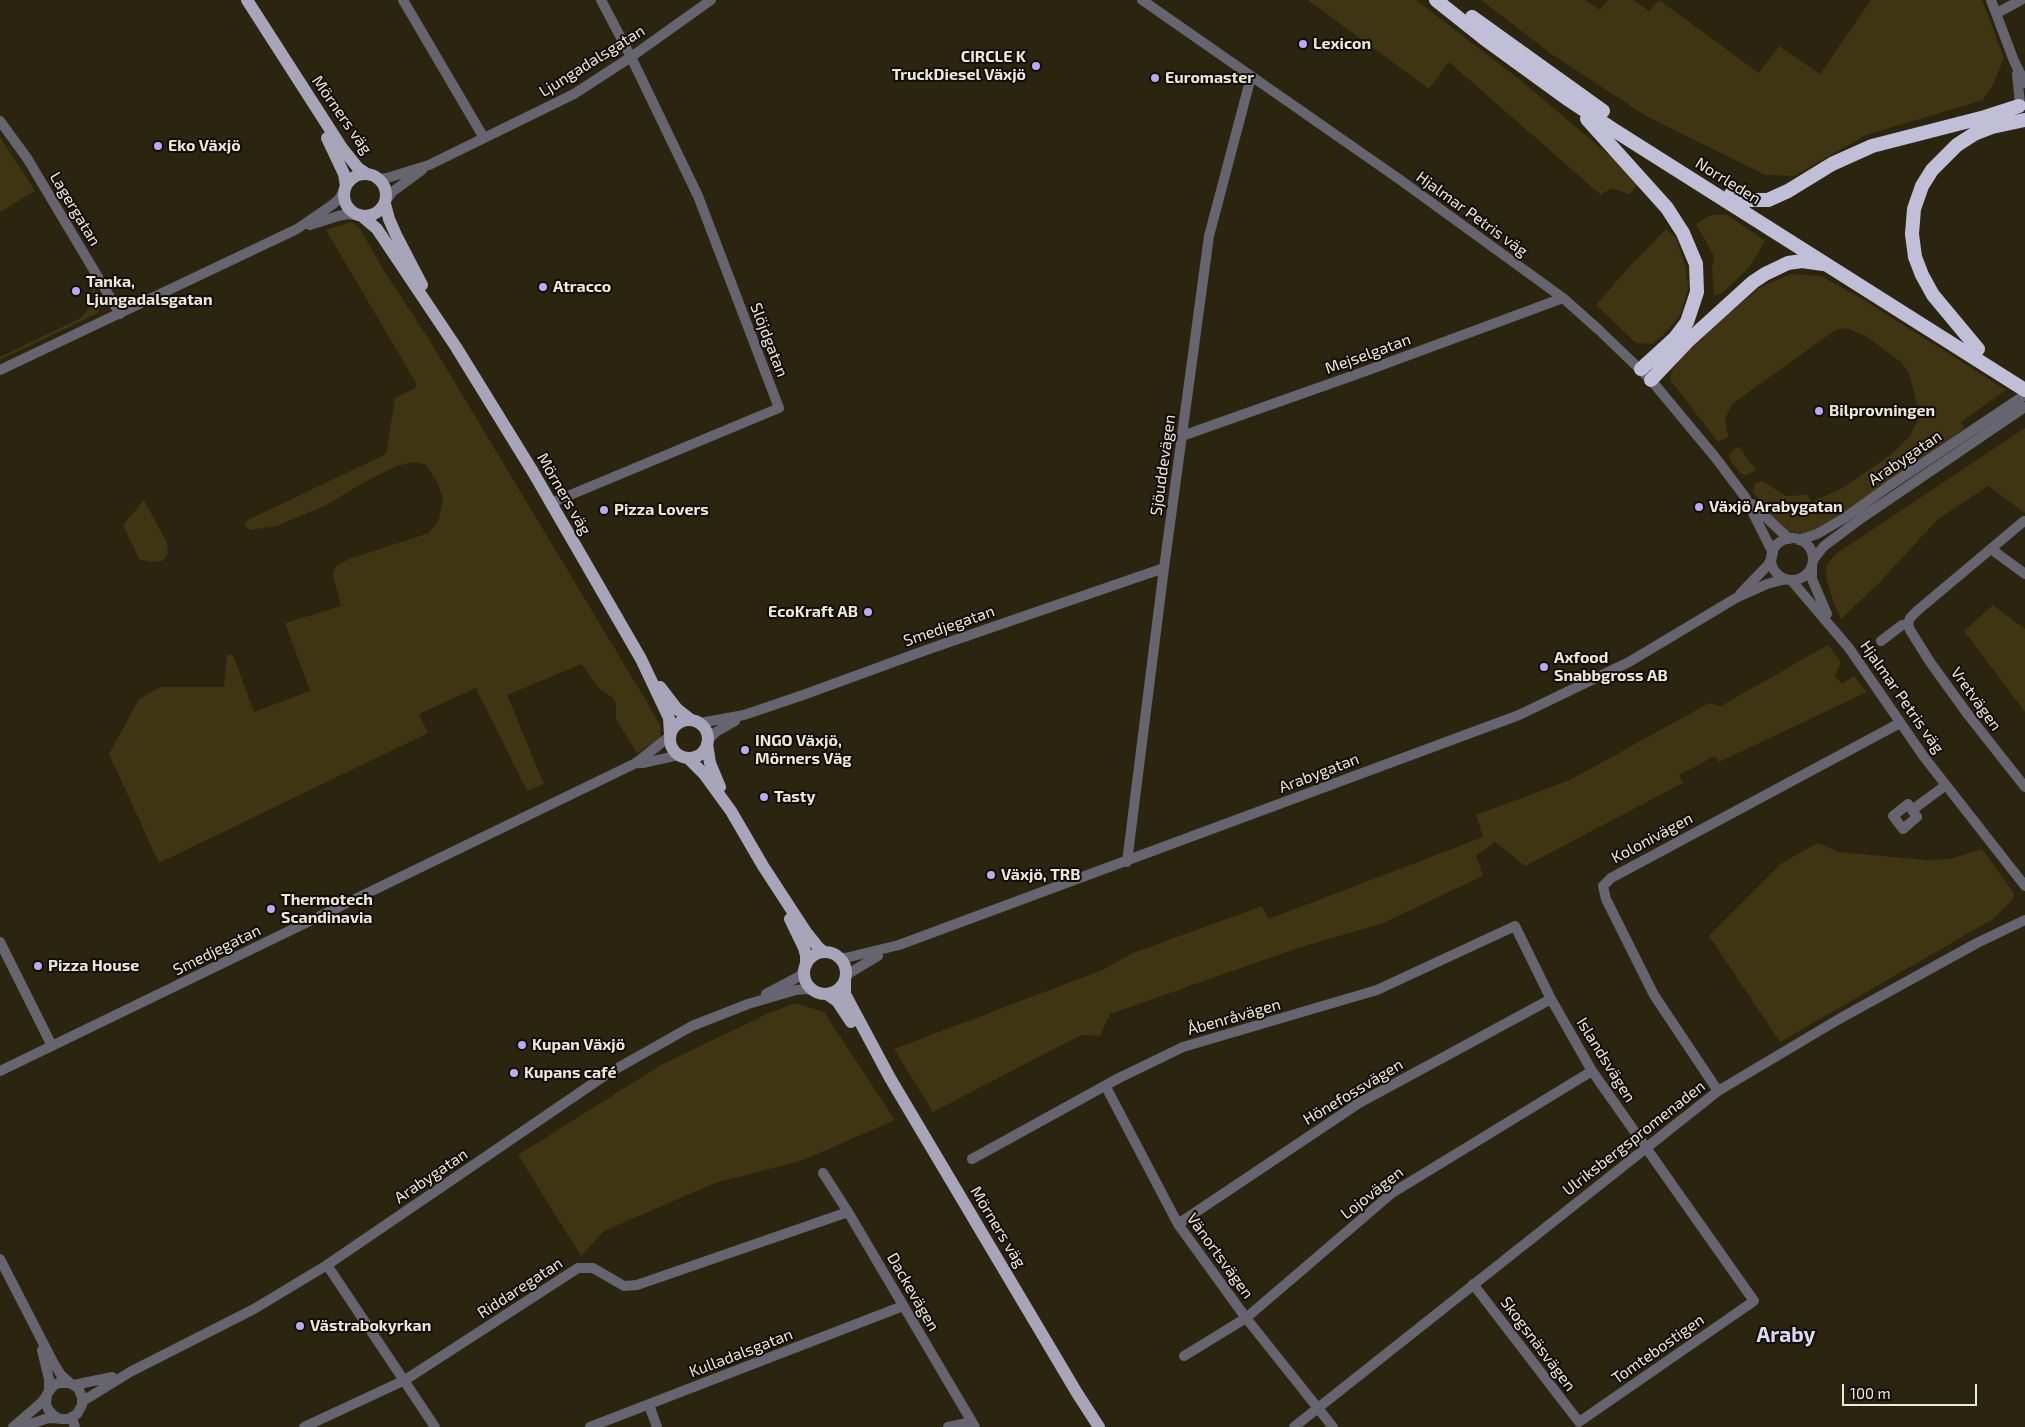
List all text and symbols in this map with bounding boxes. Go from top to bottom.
street label: Ljungadalsgatan [536,21,648,101]
place label: Lexicon [1313,34,1371,54]
marker: Lexicon [1297,38,1309,50]
place label: CIRCLE K TruckDiesel Växjö [892,47,1026,85]
marker: CIRCLE K TruckDiesel Växjö [1030,60,1042,72]
place label: Euromaster [1165,68,1254,88]
street label: Mörners väg [308,72,376,158]
marker: Euromaster [1149,72,1161,84]
place label: Eko Växjö [168,136,241,156]
marker: Eko Växjö [152,140,164,152]
street label: Norrleden [1692,153,1764,209]
street label: Hjalmar Petris väg [1412,167,1532,261]
street label: Lagergatan [45,169,105,249]
place label: Tanka, Ljungadalsgatan [86,272,213,310]
place label: Atracco [553,277,611,297]
marker: Atracco [537,281,549,293]
marker: Tanka, Ljungadalsgatan [70,285,82,297]
street label: Slöjdgatan [746,300,792,380]
street label: Mejselgatan [1322,330,1414,378]
place label: Bilprovningen [1829,401,1935,421]
marker: Bilprovningen [1813,405,1825,417]
street label: Sjöuddevägen [1146,413,1180,517]
street label: Arabygatan [1865,426,1945,490]
street label: Mörners väg [533,450,595,538]
place label: Växjö Arabygatan [1709,497,1843,517]
place label: Pizza Lovers [614,500,709,520]
marker: Växjö Arabygatan [1693,501,1705,513]
marker: Pizza Lovers [598,504,610,516]
street label: Smedjegatan [901,601,997,651]
place label: EcoKraft AB [768,602,858,622]
marker: EcoKraft AB [862,606,874,618]
street label: Hjalmar Petris väg [1856,637,1948,757]
place label: Axfood Snabbgross AB [1554,648,1668,686]
marker: Axfood Snabbgross AB [1538,661,1550,673]
street label: Vretvägen [1946,663,2006,735]
place label: INGO Växjö, Mörners Väg [755,731,852,769]
marker: INGO Växjö, Mörners Väg [739,744,751,756]
street label: Arabygatan [1276,749,1362,797]
place label: Tasty [774,787,815,807]
marker: Tasty [758,791,770,803]
street label: Kolonivägen [1608,809,1696,867]
place label: Växjö, TRB [1001,865,1080,885]
marker: Växjö, TRB [985,869,997,881]
place label: Thermotech Scandinavia [281,890,373,928]
marker: Thermotech Scandinavia [265,903,277,915]
street label: Smedjegatan [170,921,264,979]
place label: Pizza House [48,956,139,976]
marker: Pizza House [32,960,44,972]
street label: Åbenråvägen [1185,995,1283,1039]
street label: Islandsvägen [1572,1014,1640,1106]
place label: Kupan Växjö [532,1035,625,1055]
marker: Kupan Växjö [516,1039,528,1051]
street label: Hönefossvägen [1300,1055,1406,1129]
place label: Kupans café [524,1063,616,1083]
marker: Kupans café [508,1067,520,1079]
street label: Ulriksbergspromenaden [1559,1076,1709,1200]
street label: Arabygatan [391,1144,471,1208]
street label: Lojovägen [1337,1163,1407,1223]
street label: Mörners väg [966,1183,1030,1271]
street label: Vänortsvägen [1183,1210,1257,1302]
street label: Dackevägen [883,1249,943,1335]
street label: Riddaregatan [474,1253,566,1323]
street label: Skogsnäsvägen [1496,1293,1580,1395]
street label: Tomtebostigen [1608,1310,1708,1388]
place label: Västrabokyrkan [310,1316,431,1336]
marker: Västrabokyrkan [294,1320,306,1332]
district label: Araby [1757,1322,1815,1348]
street label: Kulladalsgatan [686,1324,796,1382]
scale bar [1845,1374,1980,1406]
text: 100 m [1850,1384,1891,1402]

